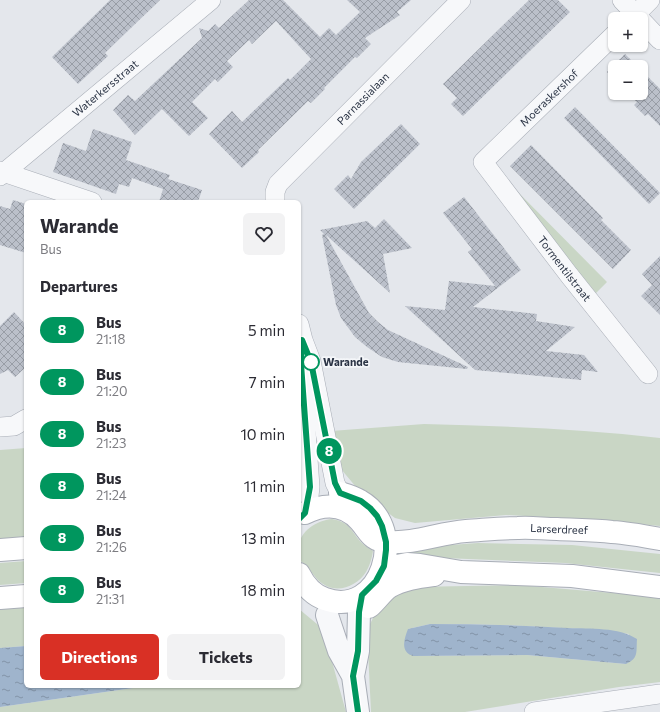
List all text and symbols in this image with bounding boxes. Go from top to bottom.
map controls [608,12,648,100]
button: + [608,12,648,52]
street label: Waterkersstraat [69,56,141,119]
button: − [608,60,648,100]
street label: Moeraskershof [517,66,581,129]
street label: Parnassialaan [334,69,391,127]
button: heart [243,213,285,255]
text: Warande [40,214,119,237]
street label: Tormentilstraat [536,233,594,304]
text: Bus [40,241,62,257]
text: Departures [40,277,118,295]
text: Bus [96,313,121,331]
text: 8 [58,321,66,338]
text: 5 min [248,321,285,339]
text: 21:18 [96,331,125,347]
marker: Warande [302,353,320,371]
place label: Warande [323,355,369,368]
text: Bus [96,365,121,383]
text: 8 [58,373,66,390]
text: 7 min [249,373,285,391]
text: 21:20 [96,383,128,399]
text: Bus [96,417,121,435]
text: 8 [58,425,66,442]
text: 10 min [240,425,285,443]
text: 21:23 [96,435,126,451]
line badge: 8 [316,438,342,464]
text: 8 [325,442,333,459]
text: Bus [96,469,121,487]
text: 8 [58,477,66,494]
text: 11 min [244,477,285,495]
text: 21:24 [96,487,127,503]
text: Bus [96,521,121,539]
street label: Larserdreef [530,521,589,536]
text: 8 [58,529,66,546]
text: 13 min [242,529,285,547]
text: 21:26 [96,539,127,555]
text: Bus [96,573,121,591]
text: 8 [58,581,66,598]
text: 18 min [241,581,285,599]
text: 21:31 [96,591,125,607]
button: Directions [40,634,159,680]
button: Tickets [167,634,285,680]

